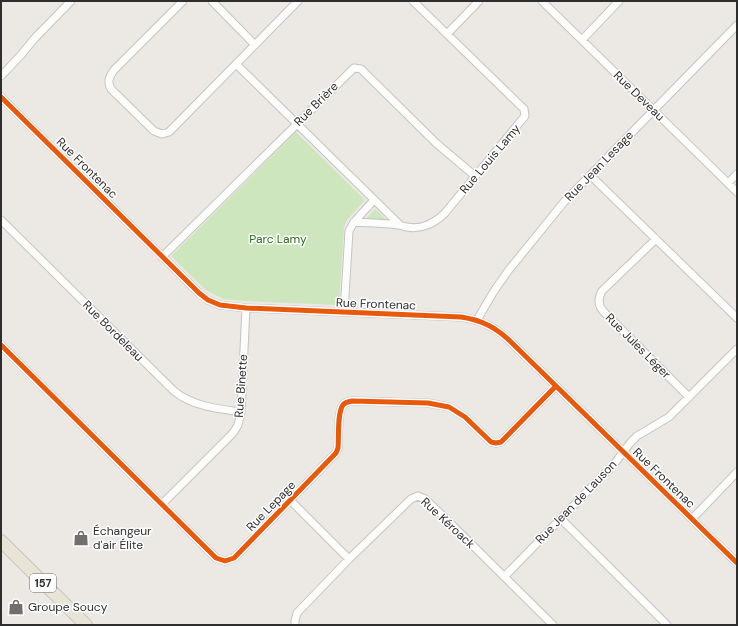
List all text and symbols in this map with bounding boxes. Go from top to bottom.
street label: Rue Deveau [610,68,668,124]
street label: Rue Brière [290,78,342,130]
street label: Rue Louis Lamy [456,121,524,197]
street label: Rue Jean Lesage [561,127,637,205]
street label: Rue Frontenac [53,134,121,202]
park label: Parc Lamy [249,231,307,247]
street label: Rue Frontenac [336,295,417,313]
street label: Rue Bordeleau [79,297,147,365]
street label: Rue Jules Léger [602,310,675,383]
street label: Rue Binette [231,353,251,418]
street label: Rue Frontenac [630,444,699,512]
street label: Rue Jean de Lauson [532,457,620,547]
street label: Rue Lepage [243,477,299,535]
street label: Rue Kéroack [418,494,478,552]
place label: Échangeur d'air Élite [93,523,152,553]
shop icon: Échangeur d'air Élite [72,529,90,547]
road number: 157 [30,574,56,592]
shop icon: Groupe Soucy [7,598,25,616]
place label: Groupe Soucy [28,599,108,615]

